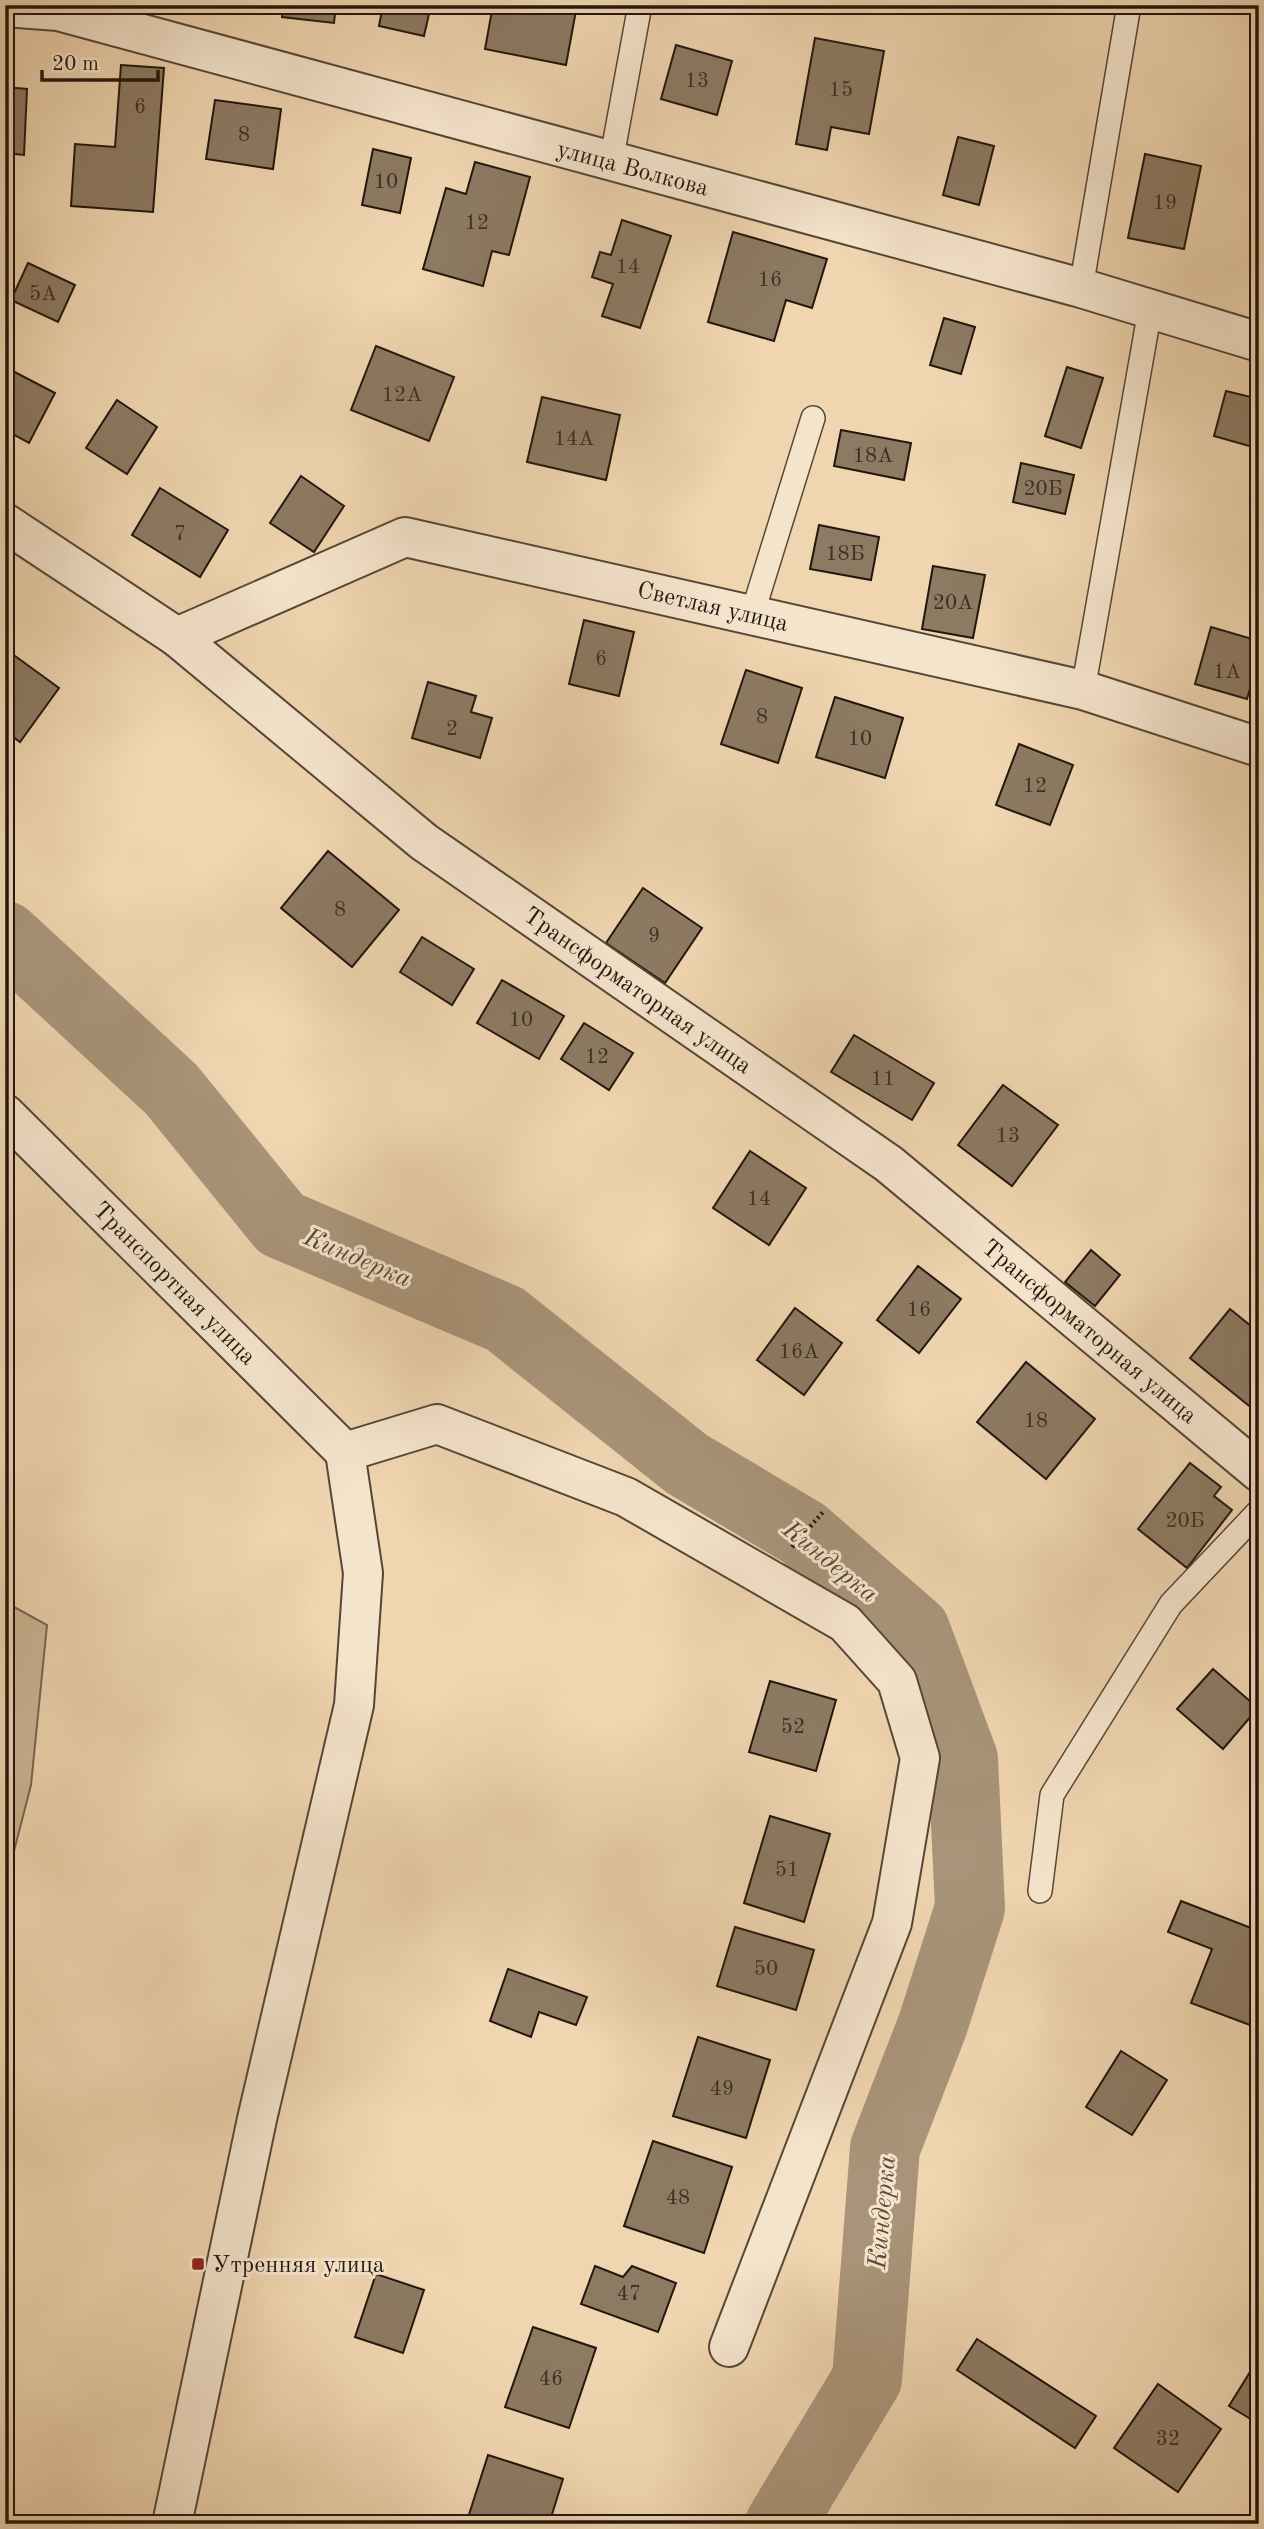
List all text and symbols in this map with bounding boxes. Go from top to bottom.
scale bar [42,38,158,82]
text: 20 m [52,54,99,75]
house number: 13 [685,71,709,92]
house number: 15 [829,80,853,101]
house number: 6 [134,97,146,118]
house number: 8 [238,125,250,146]
street label: улица Волкова [554,138,711,202]
house number: 10 [374,172,398,193]
house number: 19 [1153,193,1177,214]
house number: 12 [465,213,489,234]
house number: 14 [616,257,640,278]
house number: 16 [758,270,782,291]
house number: 5А [29,284,57,305]
house number: 12А [382,385,422,406]
house number: 14А [554,429,594,450]
house number: 18А [853,446,893,467]
house number: 20Б [1023,479,1063,500]
house number: 7 [174,524,186,545]
house number: 18Б [825,544,865,565]
street label: Светлая улица [635,579,790,637]
house number: 20А [933,593,973,614]
house number: 6 [595,649,607,670]
house number: 1А [1213,662,1241,683]
house number: 8 [756,707,768,728]
house number: 2 [446,719,458,740]
house number: 10 [848,729,872,750]
house number: 12 [1023,776,1047,797]
house number: 8 [334,900,346,921]
street label: Трансформаторная улица [518,904,755,1080]
house number: 9 [648,926,660,947]
house number: 10 [509,1010,533,1031]
house number: 12 [585,1047,609,1068]
house number: 11 [871,1069,895,1090]
house number: 13 [996,1126,1020,1147]
house number: 14 [747,1189,771,1210]
street label: Транспортная улица [88,1198,260,1371]
water label: Киндерка [299,1224,415,1293]
street label: Трансформаторная улица [977,1236,1201,1429]
house number: 16 [907,1300,931,1321]
house number: 16А [779,1342,819,1363]
house number: 18 [1024,1411,1048,1432]
house number: 20Б [1165,1511,1205,1532]
water label: Киндерка [777,1516,882,1608]
house number: 52 [781,1717,805,1738]
house number: 51 [775,1860,799,1881]
house number: 50 [754,1959,778,1980]
house number: 49 [710,2079,734,2100]
water label: Киндерка [865,2154,901,2271]
house number: 48 [666,2188,690,2209]
place label: Утренняя улица [212,2254,385,2278]
marker: Утренняя улица [190,2256,206,2272]
house number: 47 [617,2284,641,2305]
house number: 46 [539,2369,563,2390]
house number: 32 [1156,2429,1180,2450]

